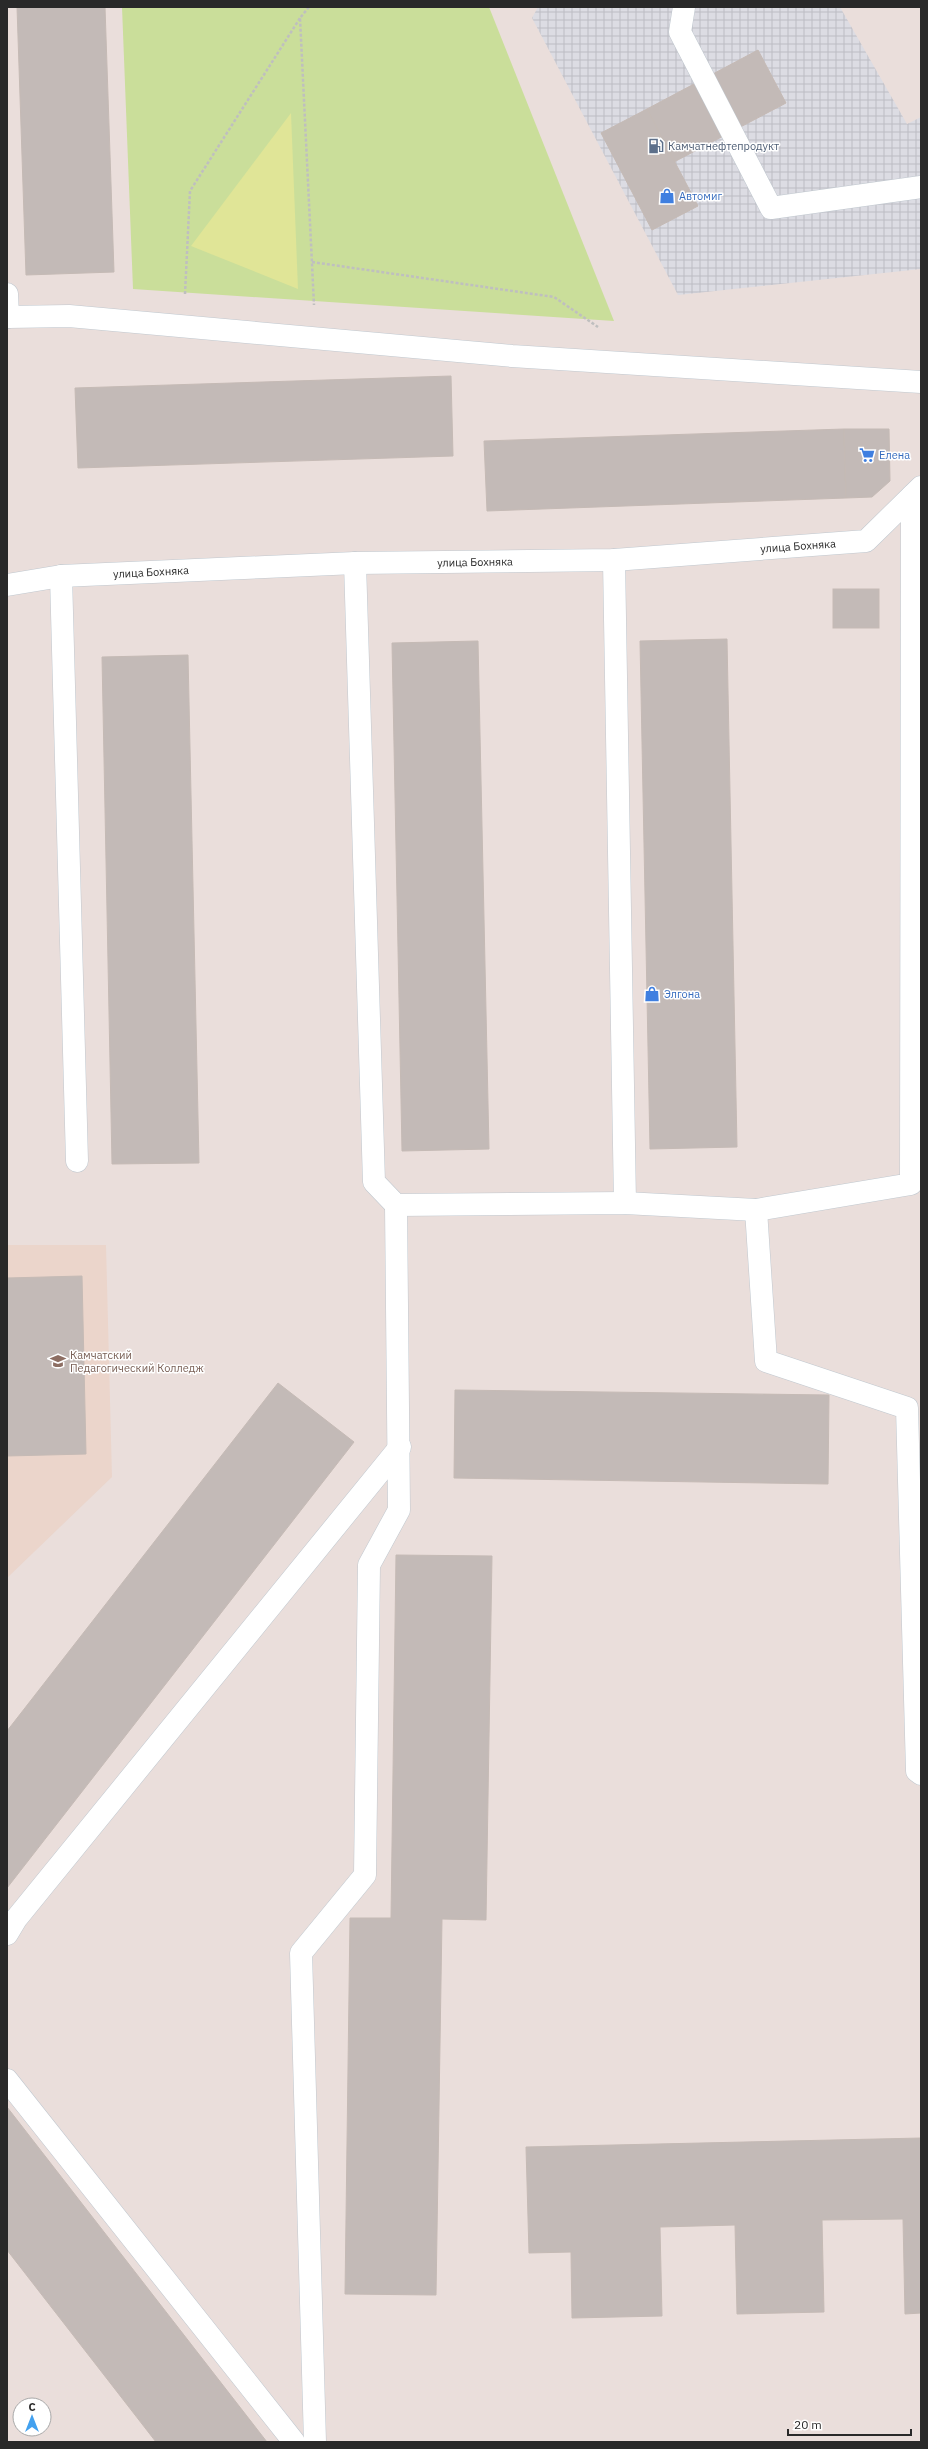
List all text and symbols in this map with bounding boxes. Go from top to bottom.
fuel station icon: Камчатнефтепродукт [647,137,665,155]
place label: Камчатнефтепродукт [668,139,779,153]
shop icon: Автомиг [658,187,676,205]
place label: Автомиг [679,189,722,203]
supermarket icon: Елена [858,446,876,464]
place label: Елена [879,448,910,462]
street label: улица Бохняка [760,536,836,556]
street label: улица Бохняка [437,554,513,570]
street label: улица Бохняка [113,563,189,581]
shop icon: Элгона [643,985,661,1003]
place label: Элгона [664,987,700,1001]
place label: Камчатский Педагогический Колледж [70,1348,204,1375]
school or university icon: Камчатский Педагогический Колледж [49,1352,67,1370]
north arrow [12,2397,52,2437]
text: С [28,2400,36,2414]
scale bar [788,2411,911,2437]
text: 20 m [794,2417,822,2432]

